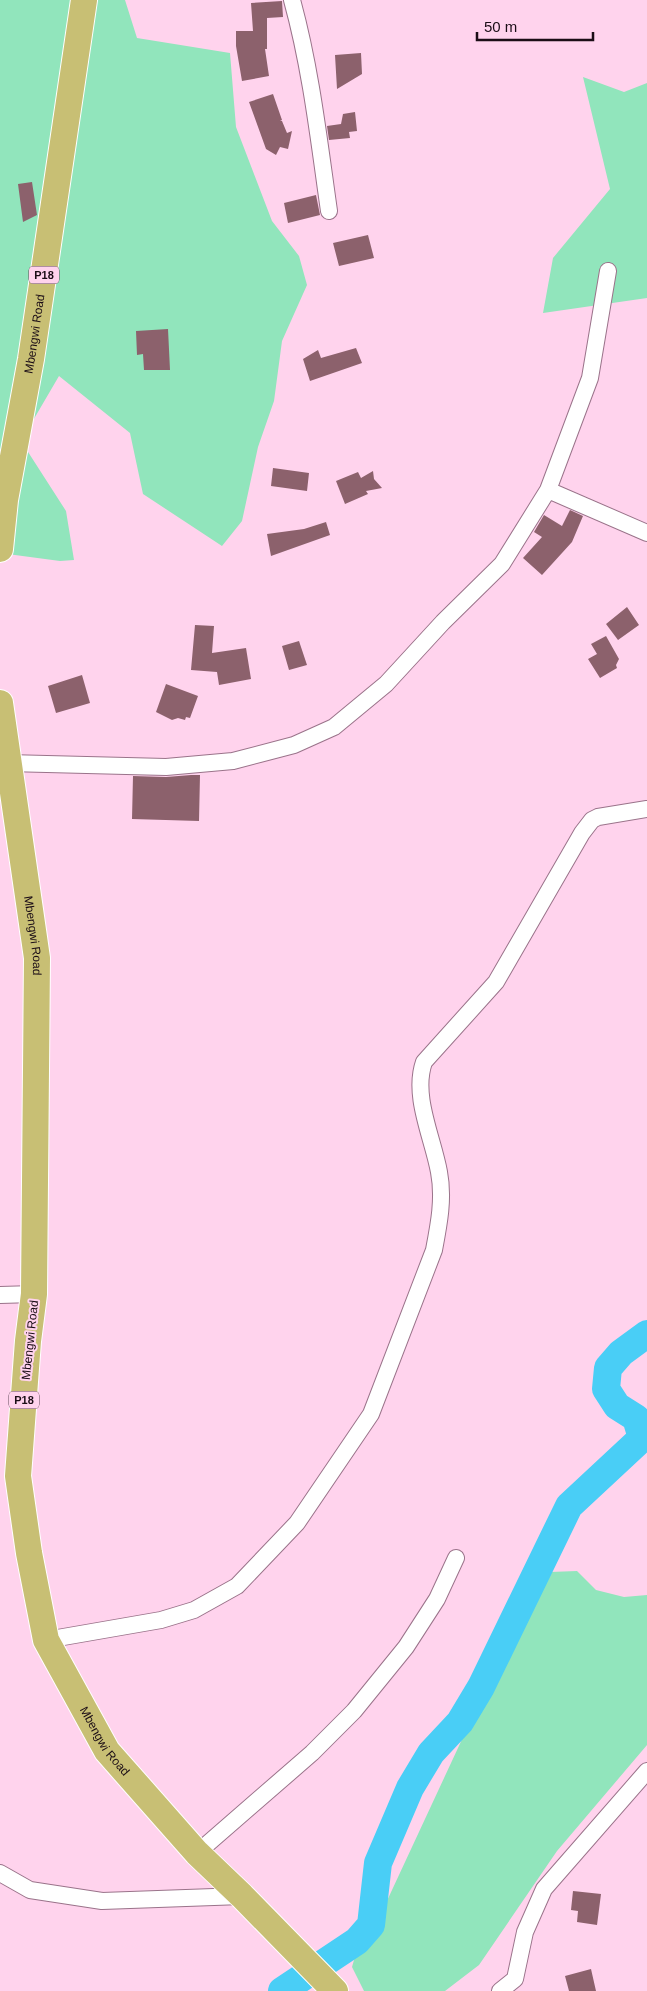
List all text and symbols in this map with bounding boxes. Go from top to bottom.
scale bar [477,10,593,42]
text: 50 m [484,18,517,35]
road number: P18 [29,266,59,284]
street label: Mbengwi Road [21,293,47,375]
street label: Mbengwi Road [21,895,44,975]
street label: Mbengwi Road [19,1299,41,1381]
road number: P18 [9,1392,39,1408]
street label: Mbengwi Road [77,1704,132,1779]

